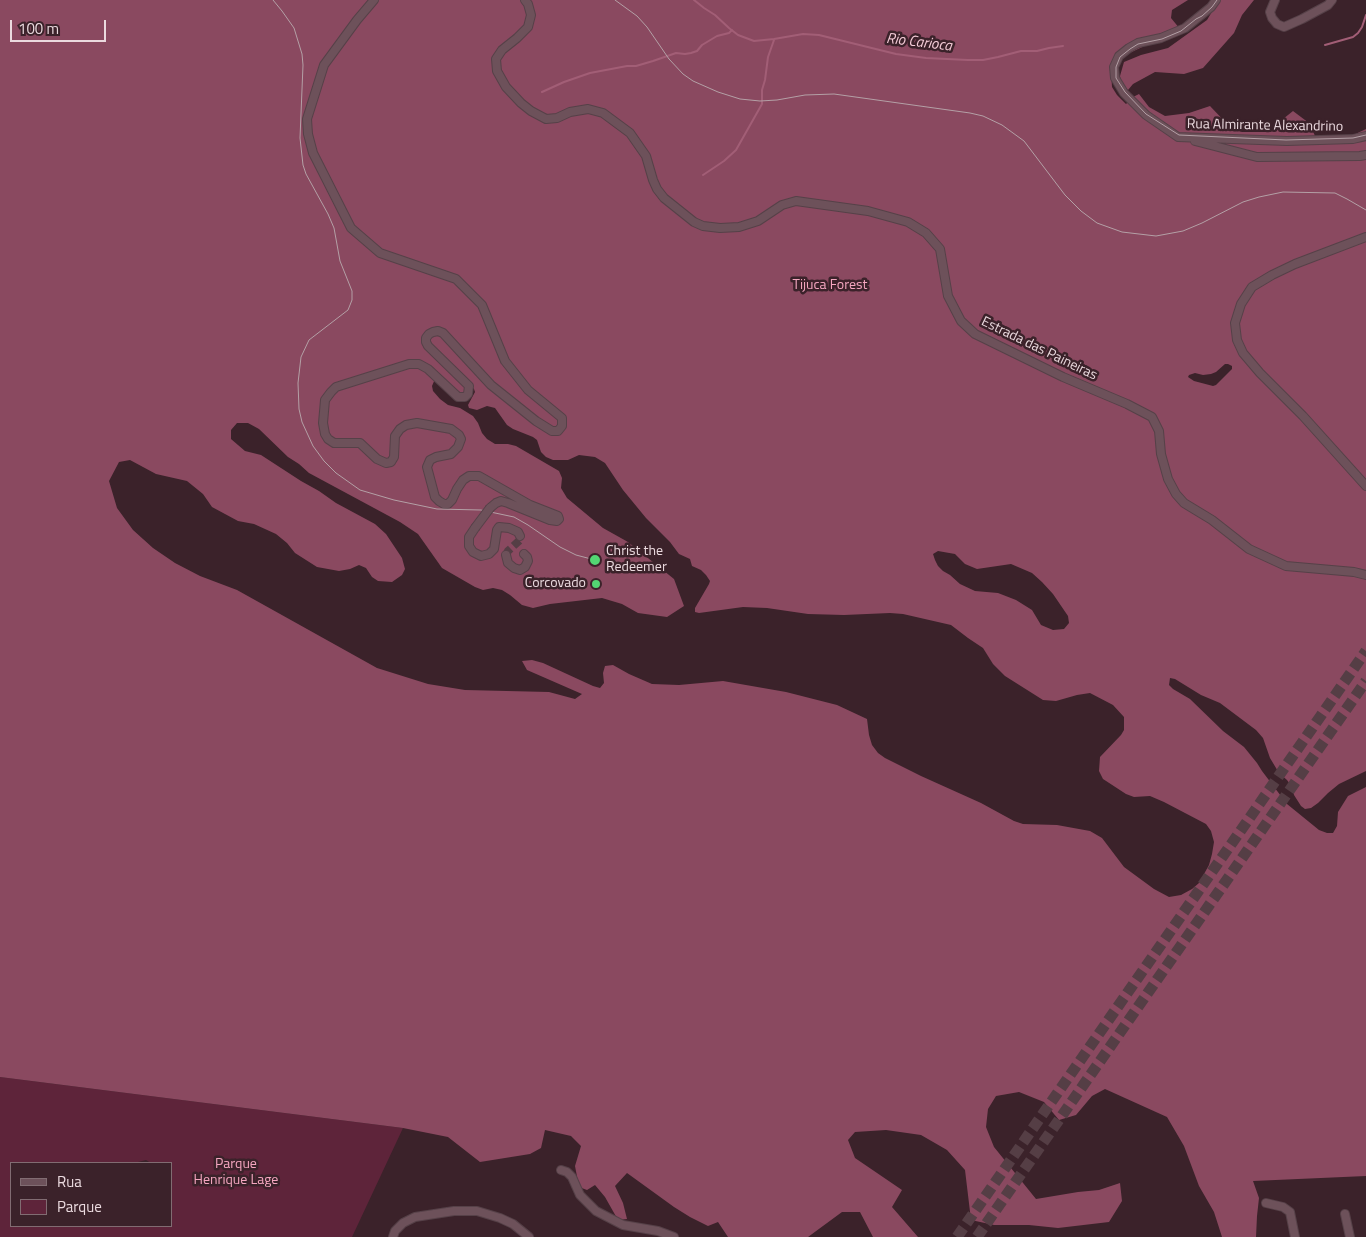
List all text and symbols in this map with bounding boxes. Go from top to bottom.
scale bar [12,10,109,42]
text: 100 m [18,17,59,40]
water label: Rio Carioca [885,30,953,56]
street label: Rua Almirante Alexandrino [1187,116,1343,136]
park label: Tijuca Forest [793,278,867,294]
street label: Estrada das Paineiras [978,314,1100,384]
place label: Christ the Redeemer [606,544,667,576]
marker: Christ the Redeemer [588,553,602,567]
place label: Corcovado [525,576,586,592]
marker: Corcovado [590,578,602,590]
park label: Parque Henrique Lage [194,1157,278,1190]
legend [10,1162,172,1227]
text: Rua [57,1170,82,1193]
text: Parque [57,1195,102,1218]

